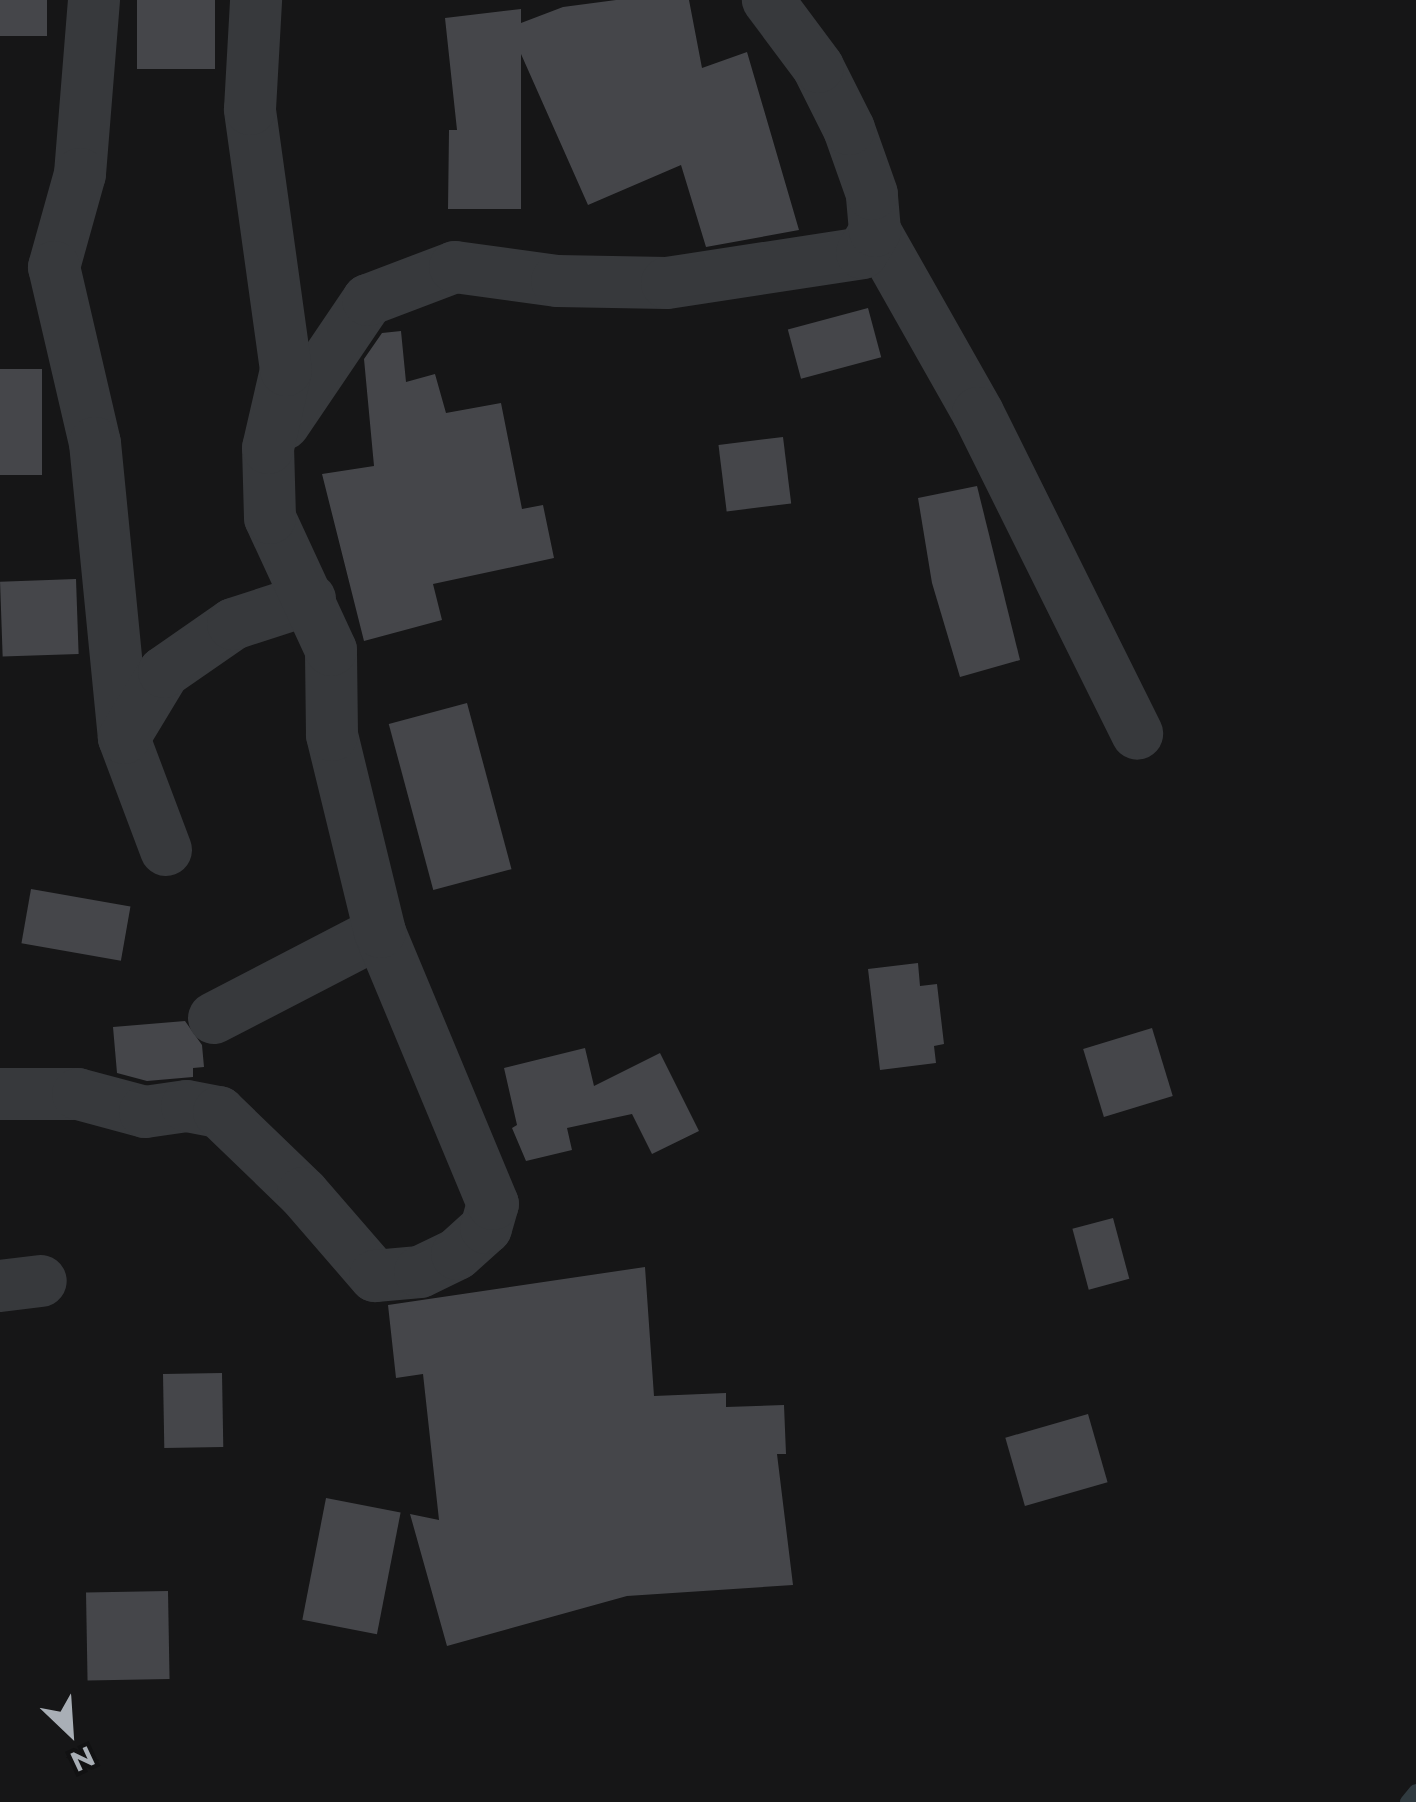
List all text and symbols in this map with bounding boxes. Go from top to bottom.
north arrow [20,1682,120,1782]
text: N [65,1739,100,1779]

